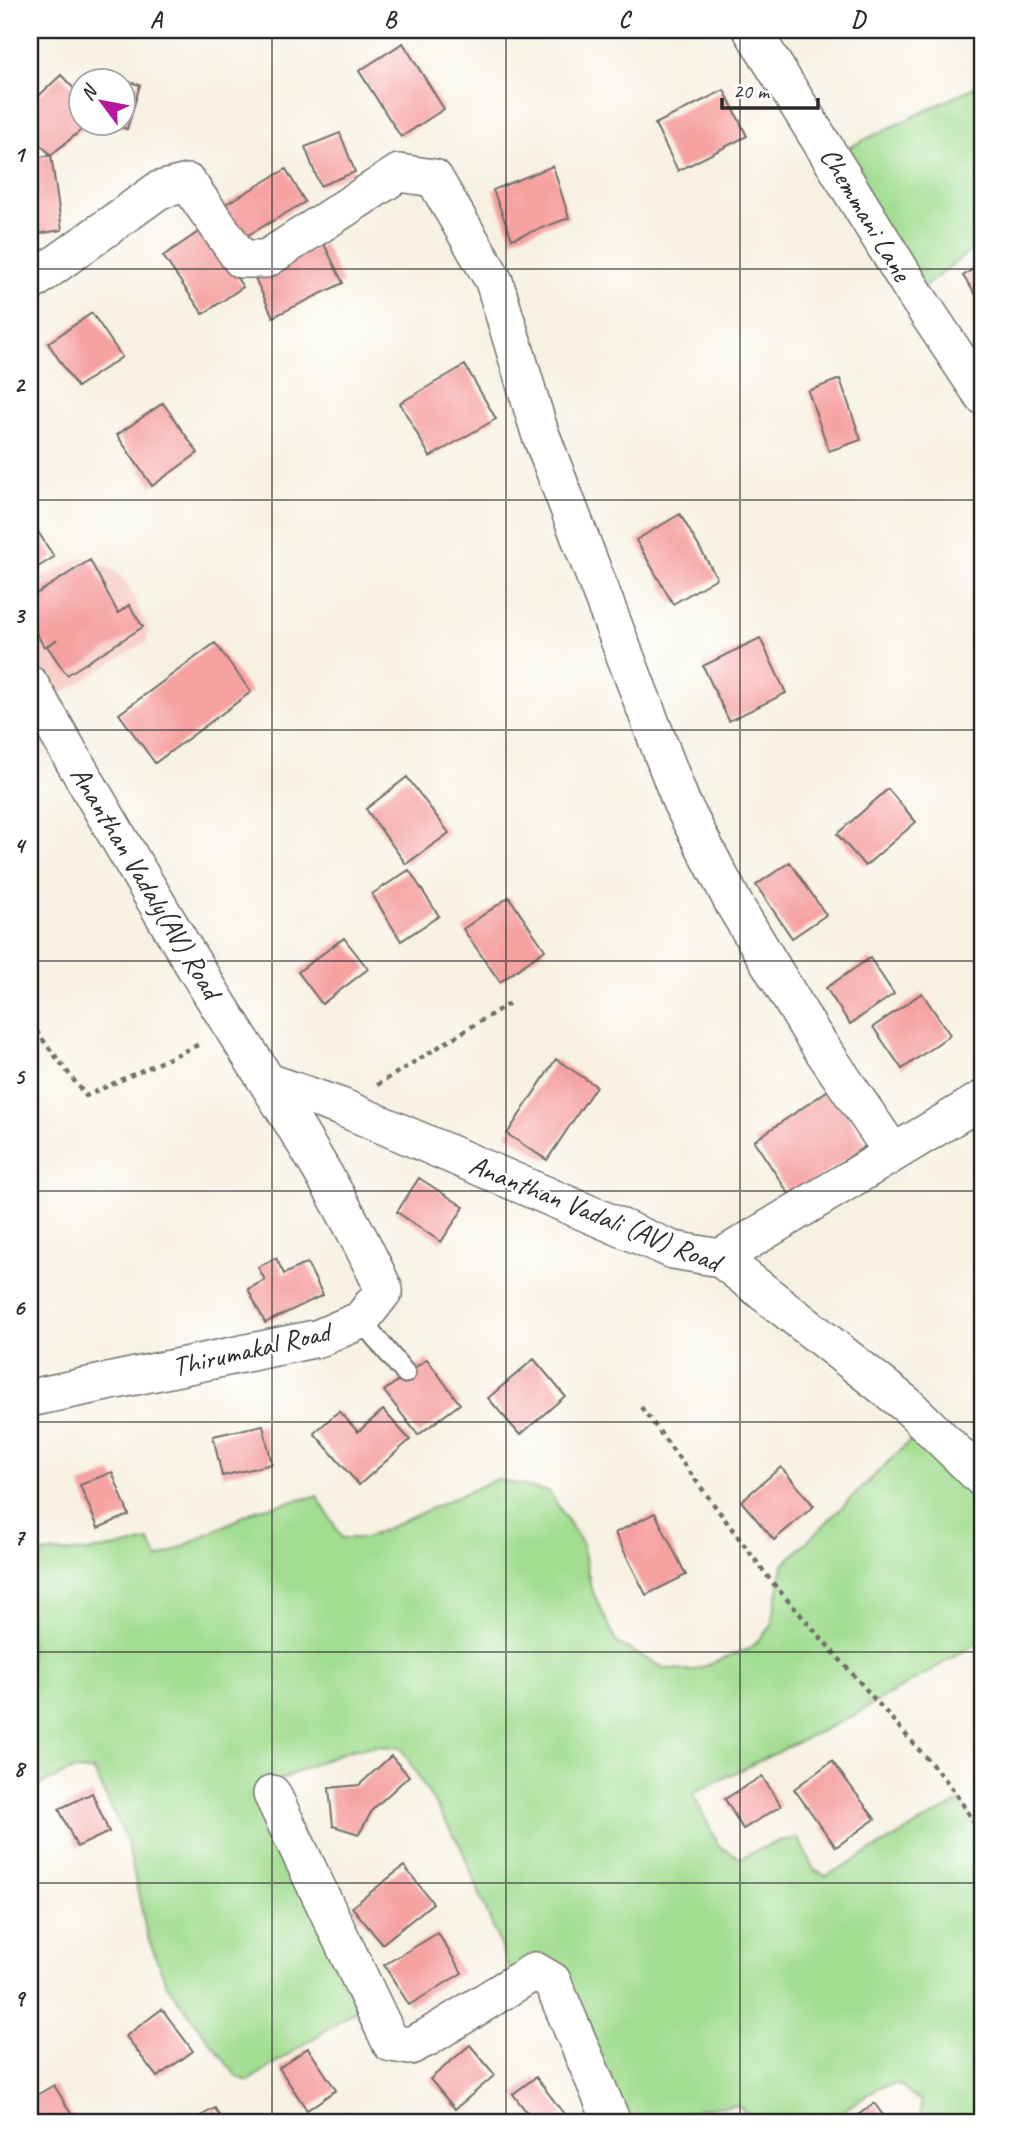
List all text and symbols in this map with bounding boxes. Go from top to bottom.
text: A [150,5,164,34]
text: B [384,5,398,34]
text: C [619,5,633,34]
text: D [851,5,867,34]
north arrow [66,66,136,136]
scale bar [722,66,819,110]
text: 20 m [733,78,771,104]
text: N [75,79,103,105]
text: 1 [14,140,27,169]
street label: Chemmani Lane [812,141,921,289]
text: 2 [14,370,27,399]
text: 3 [14,601,27,630]
street label: Ananthan Vadaly(AV) Road [63,760,231,1008]
text: 4 [14,831,27,860]
text: 5 [14,1062,26,1091]
street label: Ananthan Vadali (AV) Road [465,1147,729,1281]
text: 6 [14,1293,27,1322]
street label: Thirumakal Road [169,1313,337,1384]
text: 7 [14,1523,27,1552]
text: 8 [14,1754,27,1783]
text: 9 [14,1984,27,2013]

